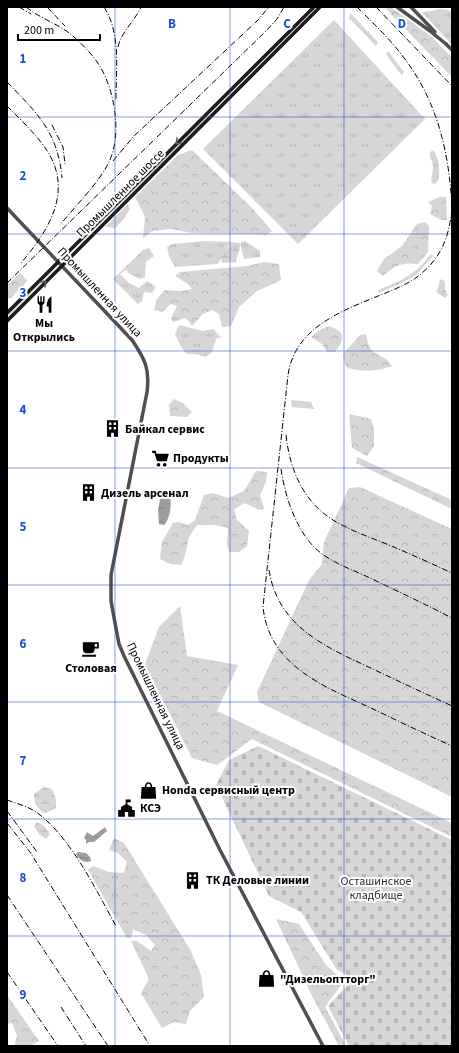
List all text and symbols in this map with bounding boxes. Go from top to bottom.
text: B [168,15,176,33]
text: C [283,15,291,33]
text: D [398,15,406,33]
scale bar [18,16,100,42]
text: 200 m [24,22,54,39]
text: 1 [20,50,27,68]
one-way arrow [175,137,183,145]
street label: Промышленное шоссе [73,146,168,241]
text: 2 [20,167,27,185]
street label: Промышленная улица [53,244,146,341]
one-way arrow [39,280,47,288]
text: 3 [20,284,27,302]
restaurant icon: Мы Открылись [34,294,54,314]
place label: Мы Открылись [13,315,75,346]
text: 4 [20,401,27,419]
building icon: Байкал сервис [102,419,122,439]
place label: Байкал сервис [125,421,205,438]
supermarket icon: Продукты [150,448,170,468]
place label: Продукты [173,450,229,467]
building icon: Дизель арсенал [78,483,98,503]
place label: Дизель арсенал [101,485,189,502]
text: 5 [20,518,27,536]
text: 6 [20,635,27,653]
cafe icon: Столовая [81,639,101,659]
street label: Промышленная улица [122,640,189,753]
place label: Столовая [65,660,117,677]
text: 7 [20,752,27,770]
shop icon: Honda сервисный центр [139,780,159,800]
place label: Honda сервисный центр [162,782,295,799]
public building icon: КСЭ [117,798,137,818]
place label: КСЭ [140,800,161,817]
text: 8 [20,869,27,887]
building icon: ТК Деловые линии [183,870,203,890]
place label: ТК Деловые линии [206,872,309,889]
park label: Осташинское кладбище [341,873,411,904]
shop icon: "Дизельоптторг" [257,969,277,989]
place label: "Дизельоптторг" [280,971,376,988]
text: 9 [20,986,27,1004]

